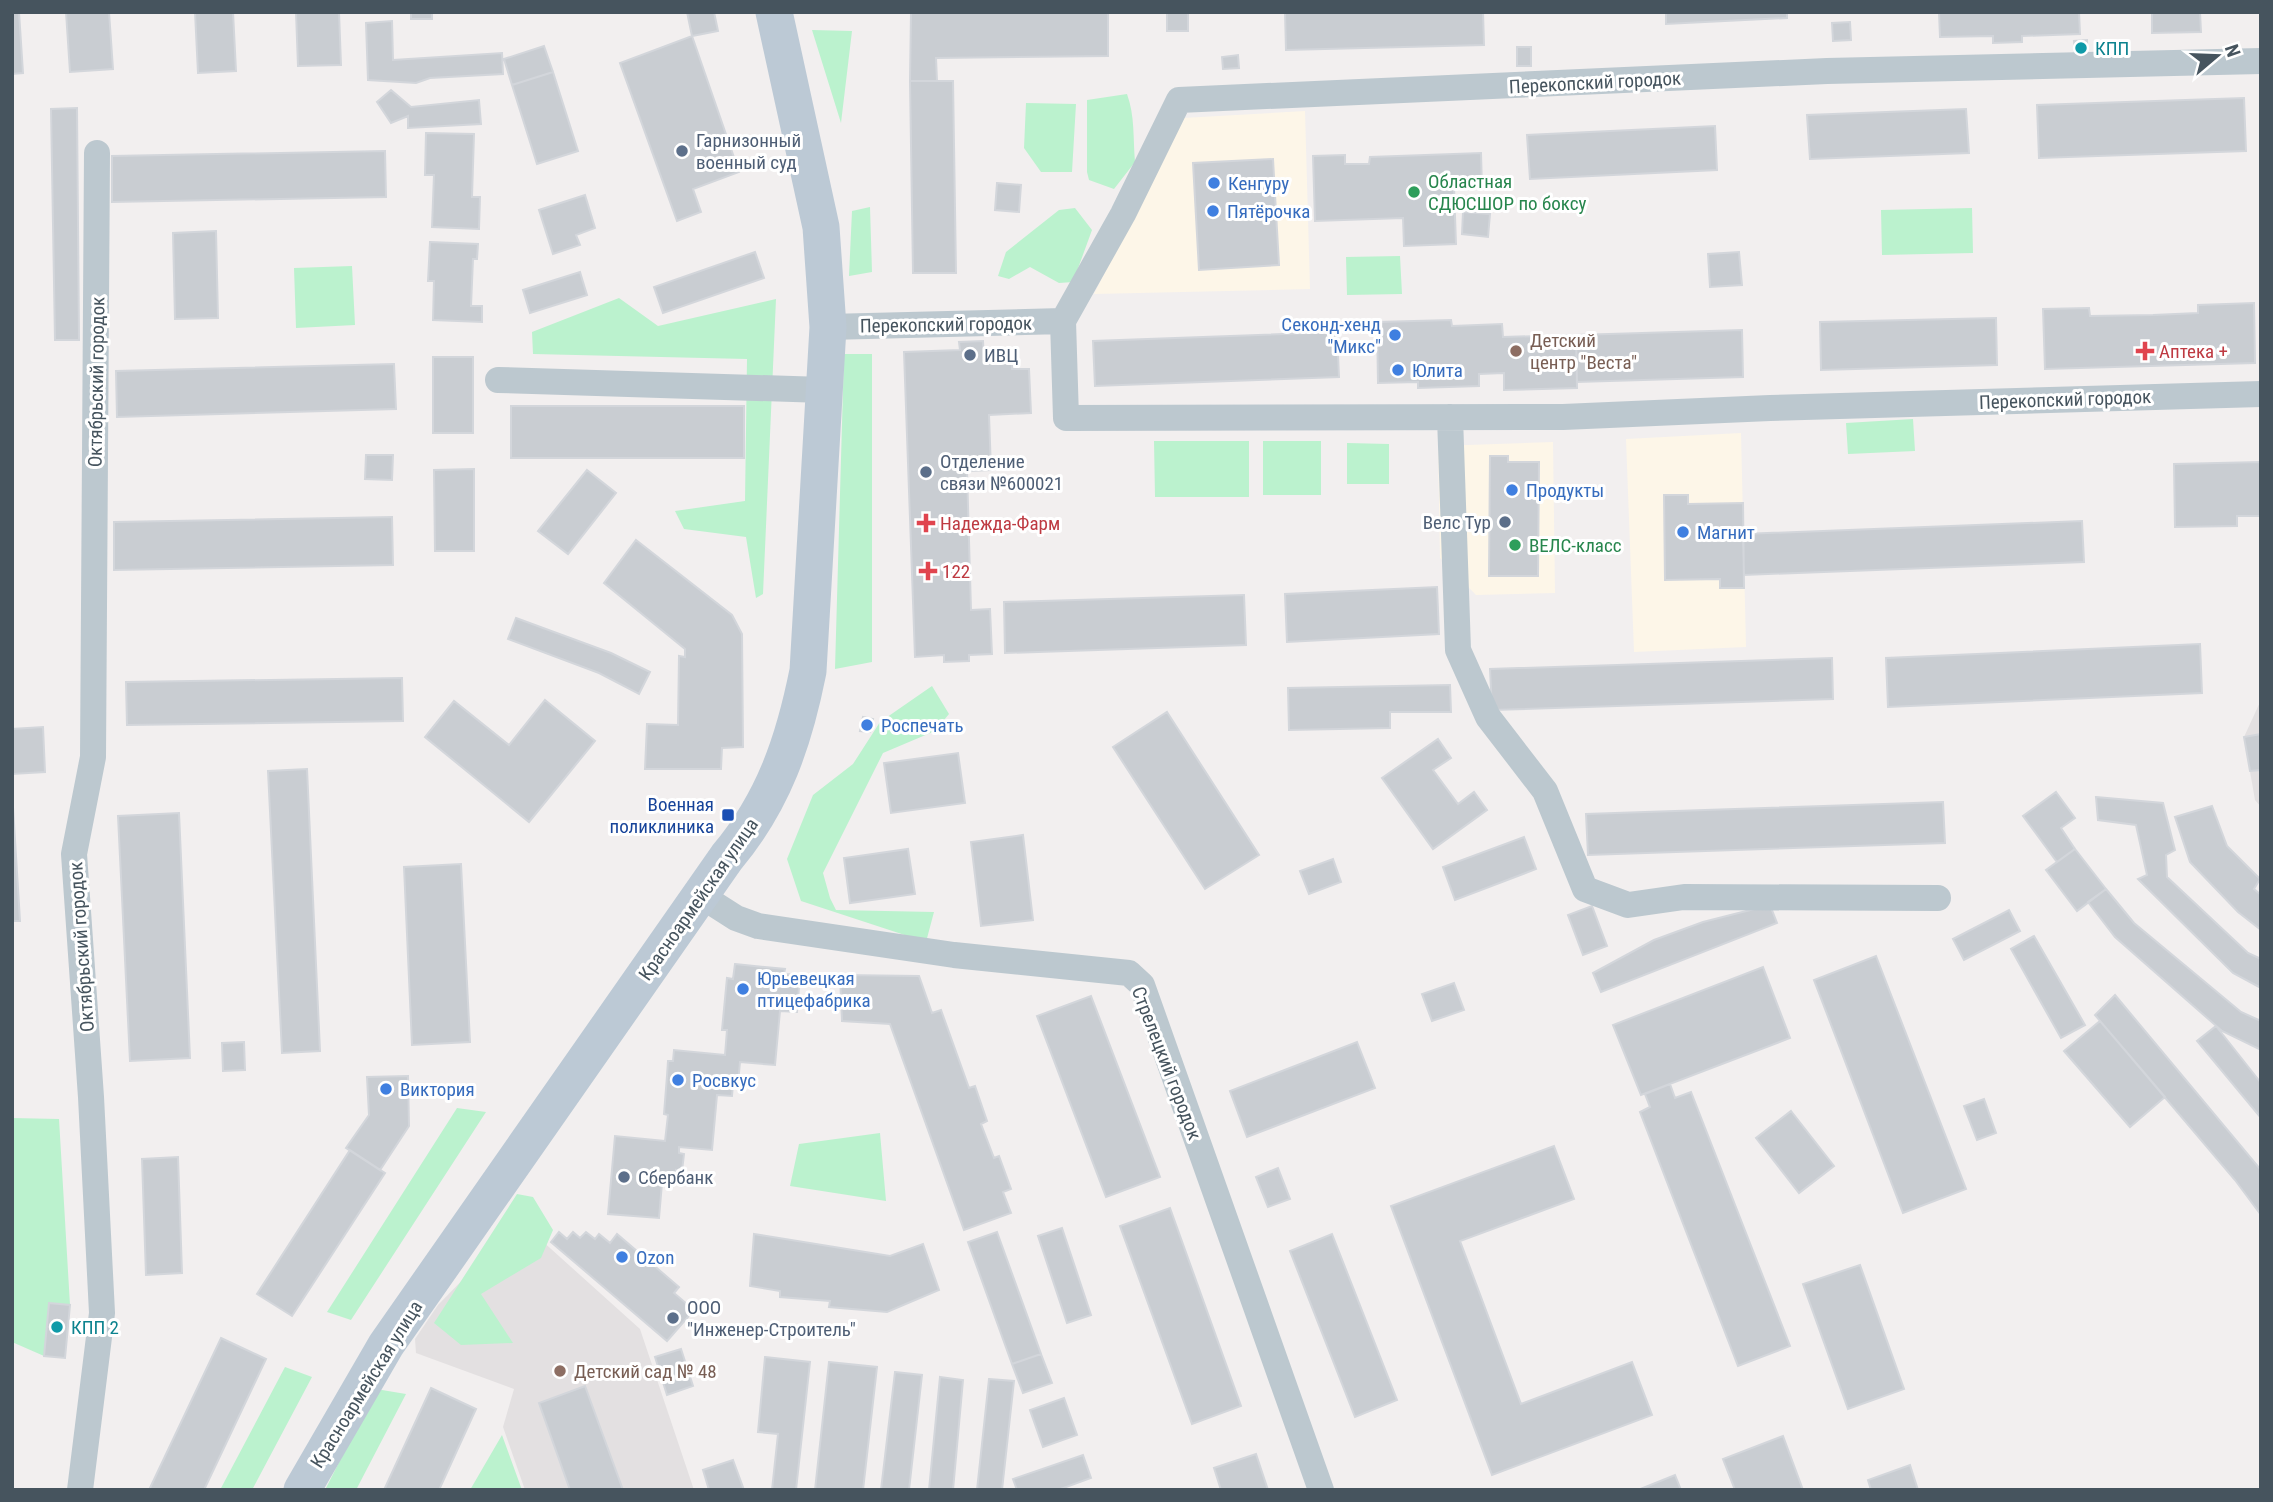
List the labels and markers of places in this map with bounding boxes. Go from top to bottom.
place label: КПП [2095,37,2129,60]
marker: КПП [2073,40,2089,56]
place label: Гарнизонный военный суд [696,129,801,174]
marker: Гарнизонный военный суд [674,143,690,159]
place label: Областная СДЮСШОР по боксу [1428,170,1587,215]
place label: Кенгуру [1228,172,1289,195]
marker: Кенгуру [1206,175,1222,191]
marker: Областная СДЮСШОР по боксу [1406,184,1422,200]
place label: Пятёрочка [1227,200,1310,223]
marker: Пятёрочка [1205,203,1221,219]
place label: Секонд-хенд "Микс" [1281,313,1381,358]
marker: Секонд-хенд "Микс" [1387,327,1403,343]
place label: Детский центр "Веста" [1530,329,1637,374]
place label: Аптека + [2159,340,2228,363]
marker: Детский центр "Веста" [1508,343,1524,359]
marker: Аптека + [2137,343,2153,359]
place label: ИВЦ [984,344,1018,367]
marker: ИВЦ [962,347,978,363]
place label: Юлита [1412,359,1463,382]
marker: Юлита [1390,362,1406,378]
place label: Отделение связи №600021 [940,450,1063,495]
marker: Отделение связи №600021 [918,464,934,480]
place label: Продукты [1526,479,1604,502]
marker: Продукты [1504,482,1520,498]
place label: Велс Тур [1423,511,1491,534]
place label: Надежда-Фарм [940,512,1060,535]
marker: Велс Тур [1497,514,1513,530]
marker: Надежда-Фарм [918,515,934,531]
place label: Магнит [1697,521,1755,544]
marker: Магнит [1675,524,1691,540]
place label: ВЕЛС-класс [1529,534,1622,557]
marker: ВЕЛС-класс [1507,537,1523,553]
place label: 122 [942,560,970,583]
marker: 122 [920,563,936,579]
place label: Роспечать [881,714,964,737]
marker: Роспечать [859,717,875,733]
place label: Военная поликлиника [609,793,714,838]
marker: Военная поликлиника [720,807,736,823]
place label: Юрьевецкая птицефабрика [757,967,871,1012]
marker: Юрьевецкая птицефабрика [735,981,751,997]
place label: Росвкус [692,1069,756,1092]
marker: Росвкус [670,1072,686,1088]
place label: Виктория [400,1078,475,1101]
marker: Виктория [378,1081,394,1097]
place label: Сбербанк [638,1166,713,1189]
marker: Сбербанк [616,1169,632,1185]
place label: Ozon [636,1246,674,1269]
marker: Ozon [614,1249,630,1265]
place label: ООО "Инженер-Строитель" [687,1296,856,1341]
marker: ООО "Инженер-Строитель" [665,1310,681,1326]
place label: КПП 2 [71,1316,119,1339]
marker: КПП 2 [49,1319,65,1335]
place label: Детский сад № 48 [574,1360,717,1383]
marker: Детский сад № 48 [552,1363,568,1379]

